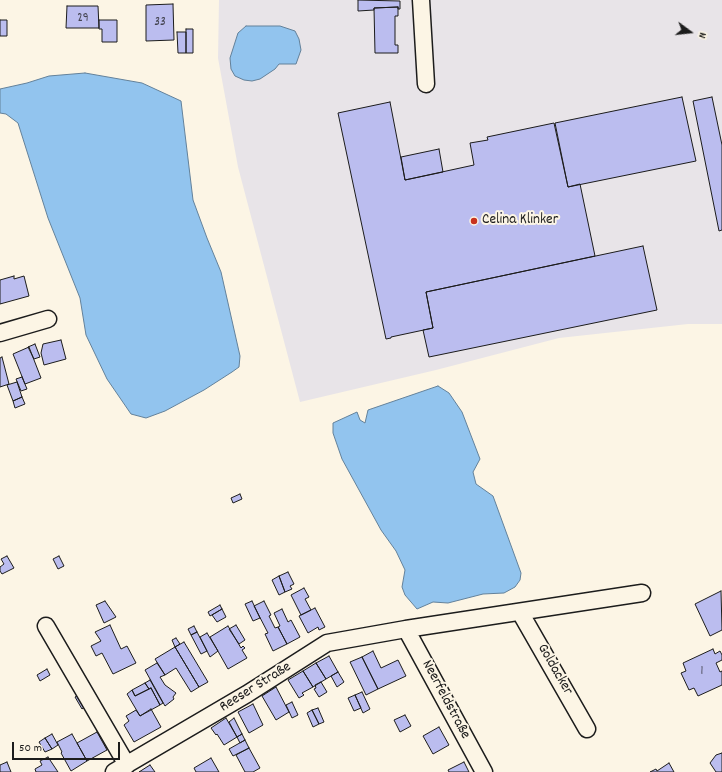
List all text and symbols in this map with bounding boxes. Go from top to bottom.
house number: 29 [77,11,89,27]
north arrow [670,12,710,52]
house number: 33 [154,15,166,31]
text: N [693,30,710,40]
place label: Celina Klinker [482,212,558,230]
marker: Celina Klinker [469,216,479,226]
street label: Goldacker [532,641,576,699]
street label: Neerfeldstraße [417,657,473,743]
street label: Reeser Straße [217,659,295,717]
house number: 1 [701,664,703,680]
scale bar [14,734,122,760]
text: 50 m [19,740,42,757]

